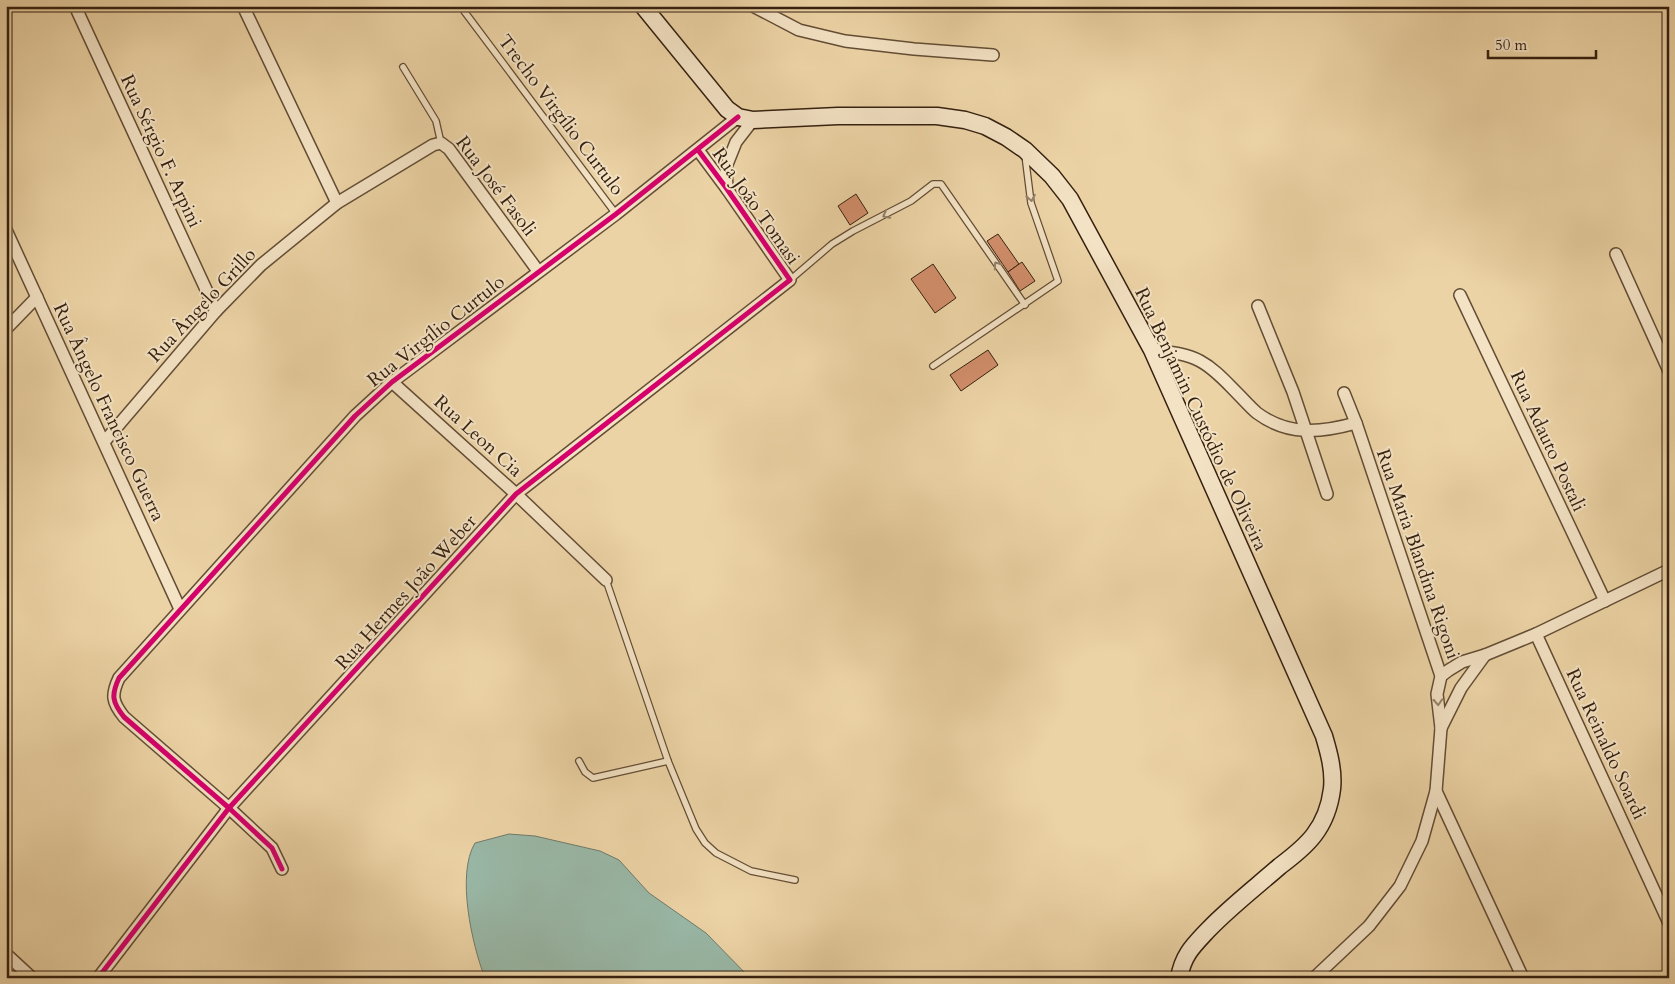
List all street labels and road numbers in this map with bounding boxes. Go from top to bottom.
street label: Trecho Virgílio Curtulo [492,29,630,201]
street label: Rua Sérgio F. Arpini [114,70,208,232]
street label: Rua José Fasoli [450,130,542,242]
street label: Rua João Tomasi [706,142,806,270]
street label: Rua Ângelo Grillo [141,241,262,368]
street label: Rua Virgílio Curtulo [362,269,510,393]
street label: Rua Benjamin Custódio de Oliveira [1128,283,1274,555]
street label: Rua Ângelo Francisco Guerra [47,298,172,525]
street label: Rua Adauto Postali [1504,366,1592,516]
street label: Rua Leon Cia [428,389,528,483]
street label: Rua Maria Blandina Rigoni [1370,446,1466,662]
street label: Rua Hermes João Weber [329,509,483,675]
street label: Rua Reinaldo Soardi [1560,664,1652,824]

